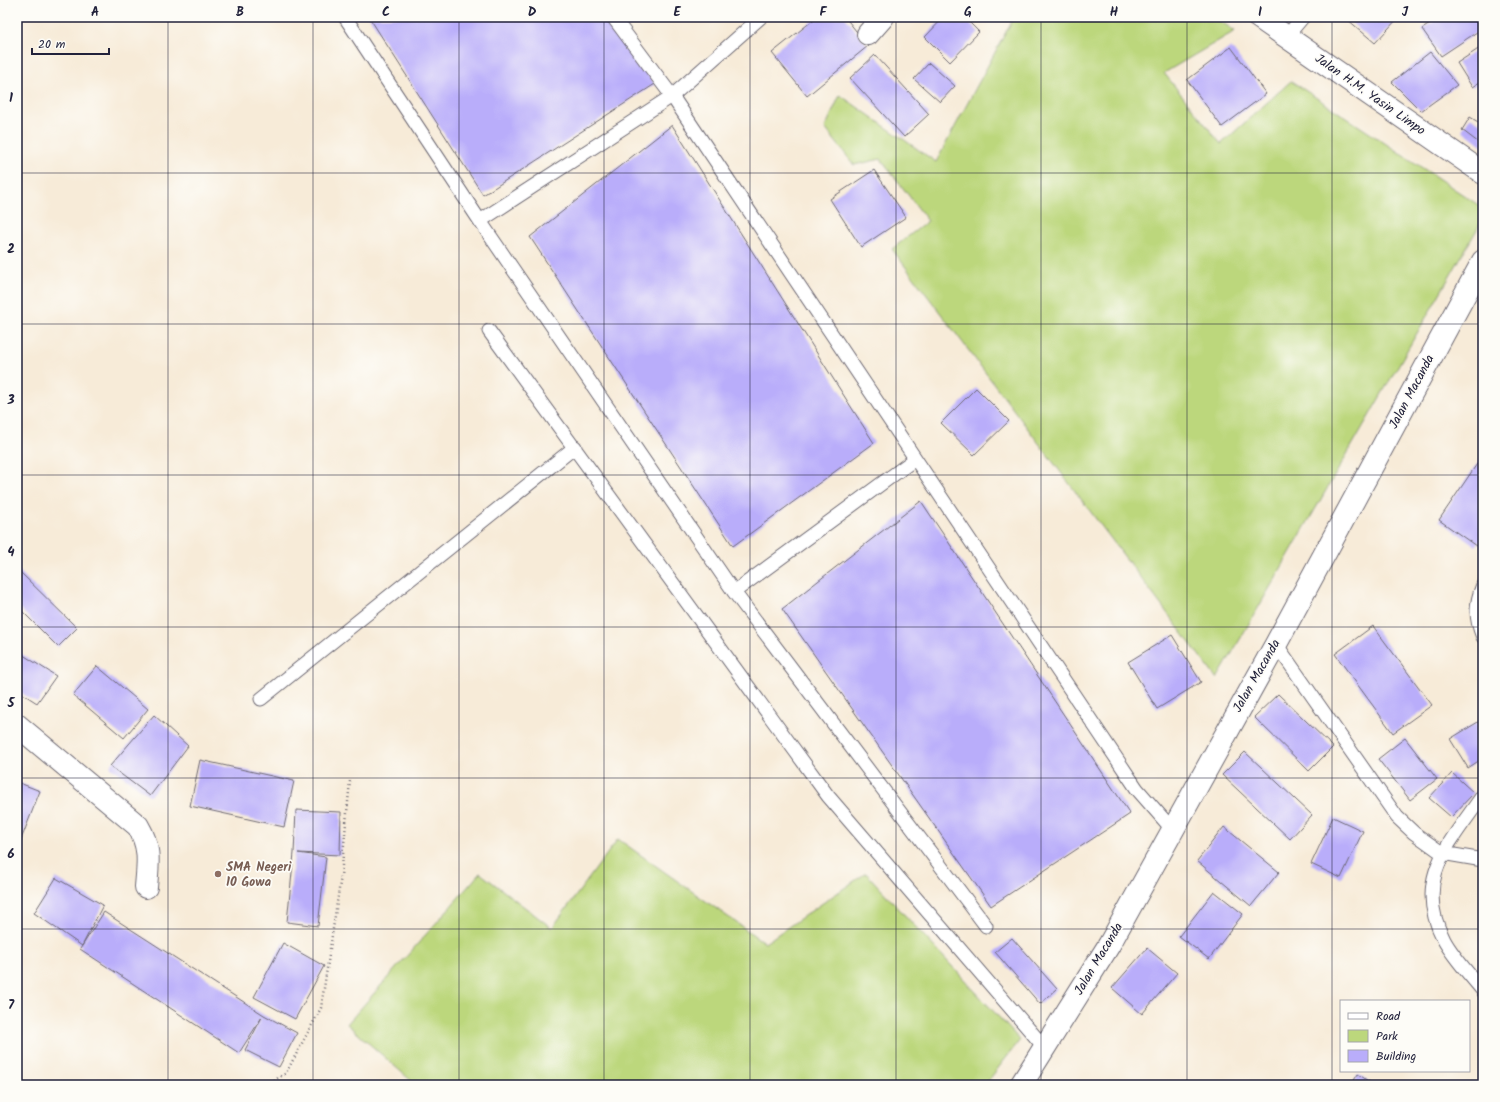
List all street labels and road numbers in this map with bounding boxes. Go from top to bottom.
street label: Jalan H.M. Yasin Limpo [1310,49,1430,141]
street label: Jalan Macanda [1384,351,1440,433]
street label: Jalan Macanda [1228,636,1286,716]
street label: Jalan Macanda [1069,919,1129,999]

